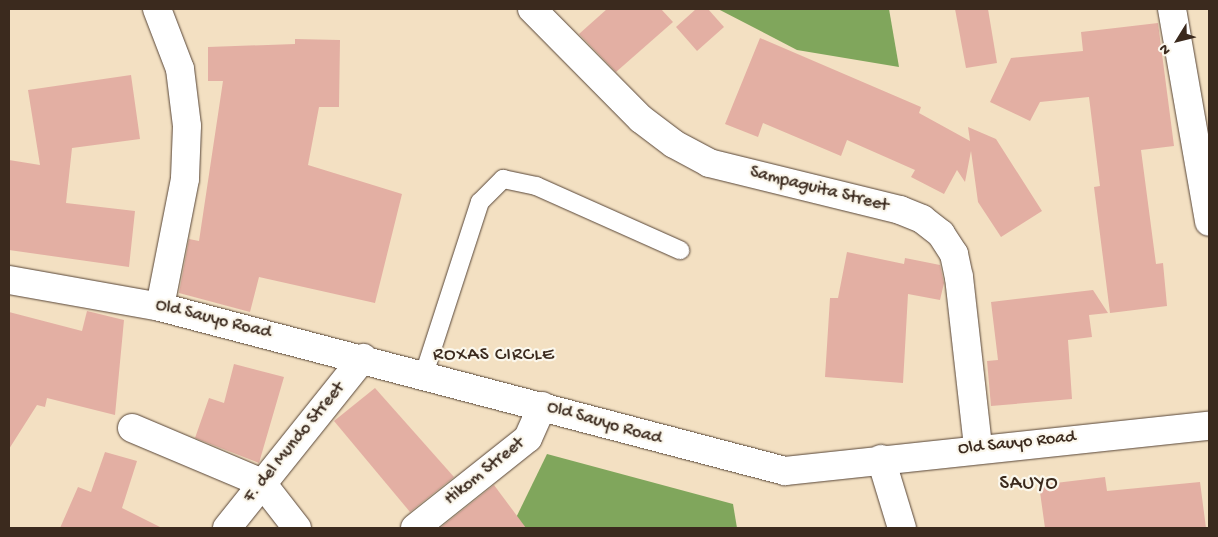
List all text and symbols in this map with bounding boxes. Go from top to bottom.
north arrow [1153,15,1203,65]
text: N [1156,40,1175,58]
street label: Sampaguita Street [747,162,891,218]
street label: Old Sauyo Road [153,295,273,345]
district label: ROXAS CIRCLE [432,345,556,367]
street label: F. del Mundo Street [240,378,350,508]
street label: Old Sauyo Road [544,397,664,451]
street label: Old Sauyo Road [957,427,1077,461]
street label: Hikom Street [441,433,529,511]
district label: SAUYO [999,472,1059,496]

